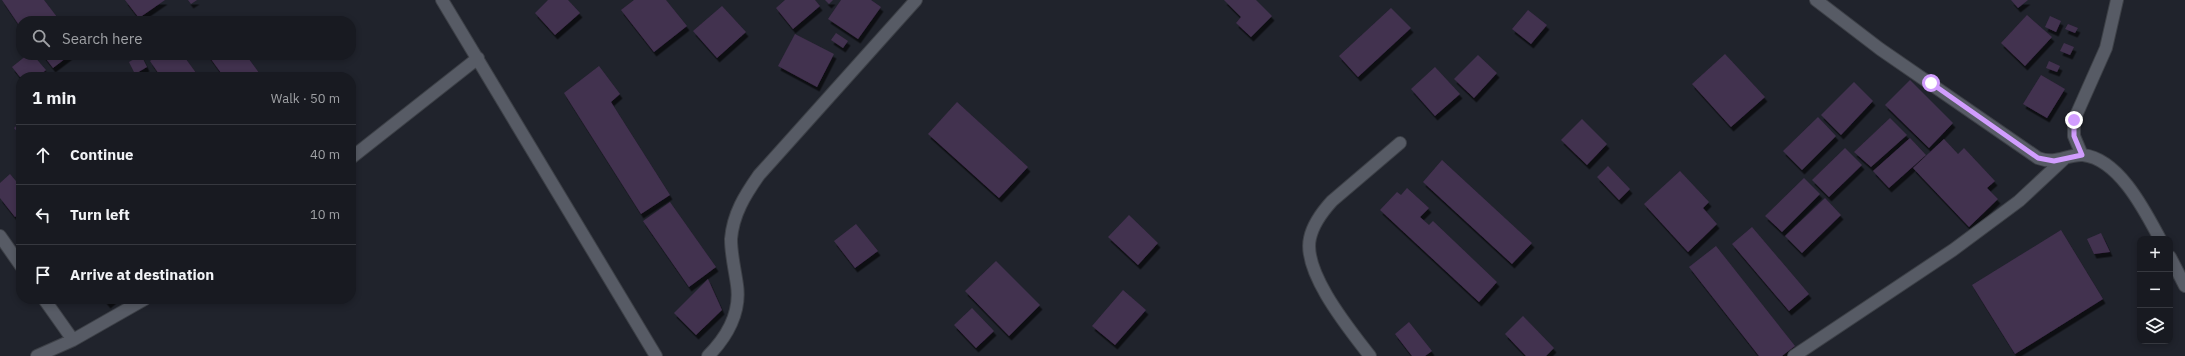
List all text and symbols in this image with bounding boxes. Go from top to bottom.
search box [16,16,356,60]
icon: search [30,27,52,49]
text: Search here [62,29,142,48]
route start [1922,74,1940,92]
text: 1 min [32,87,76,109]
text: Walk · 50 m [271,90,340,107]
route end [2065,111,2083,129]
icon: ahead [32,144,54,166]
text: Continue [70,145,134,164]
text: 40 m [310,146,340,163]
icon: left [32,204,54,226]
text: Turn left [70,205,130,224]
text: 10 m [310,206,340,223]
map controls [2137,236,2173,344]
button: + [2137,236,2173,272]
icon: arrive [32,264,54,286]
text: Arrive at destination [70,265,214,284]
button: − [2137,272,2173,308]
button: layers [2137,308,2173,344]

